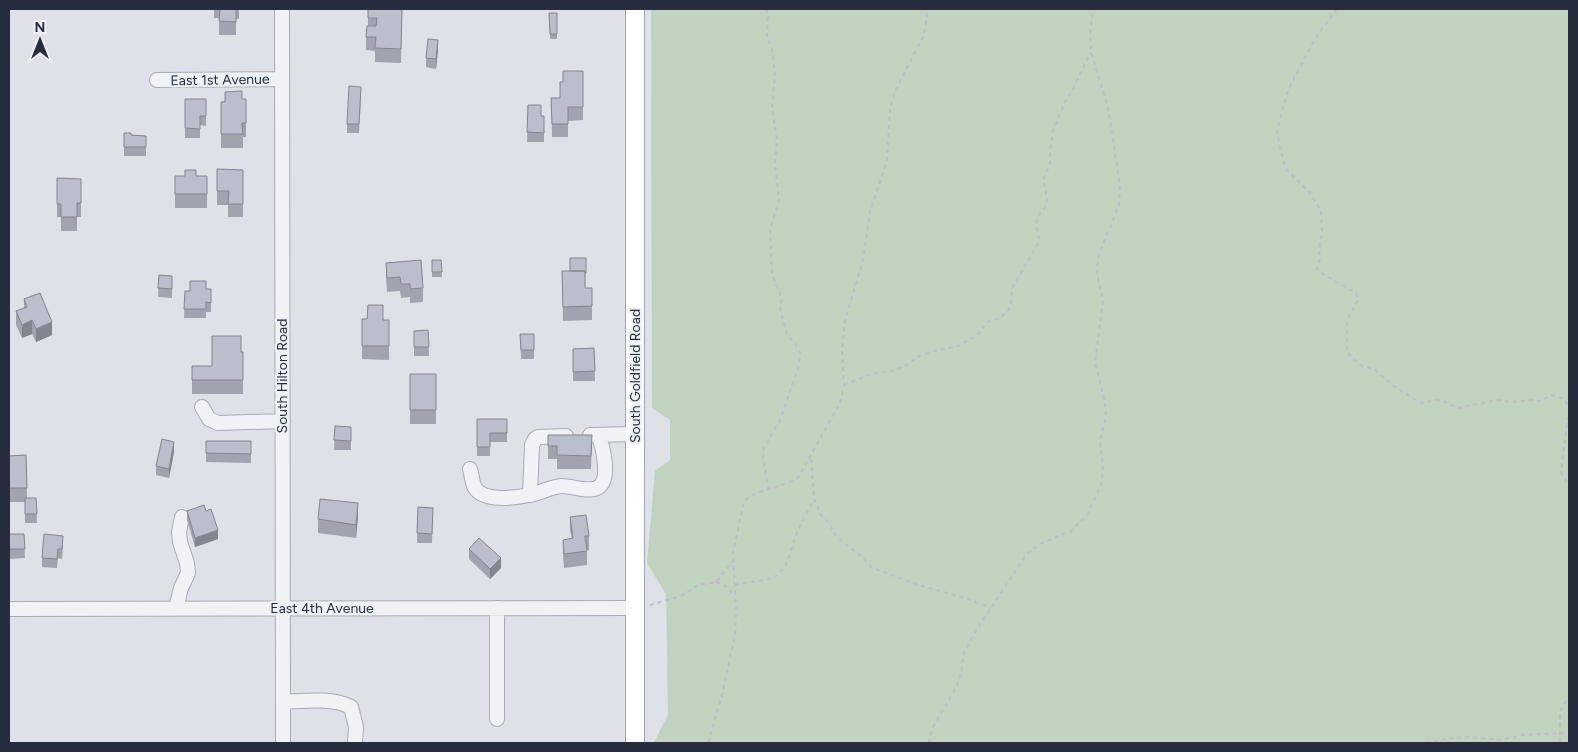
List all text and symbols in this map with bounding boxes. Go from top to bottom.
north arrow [15,15,65,65]
text: N [35,19,45,36]
street label: East 1st Avenue [170,71,270,89]
street label: South Goldfield Road [627,309,644,443]
street label: South Hilton Road [274,319,291,433]
street label: East 4th Avenue [270,600,374,617]

